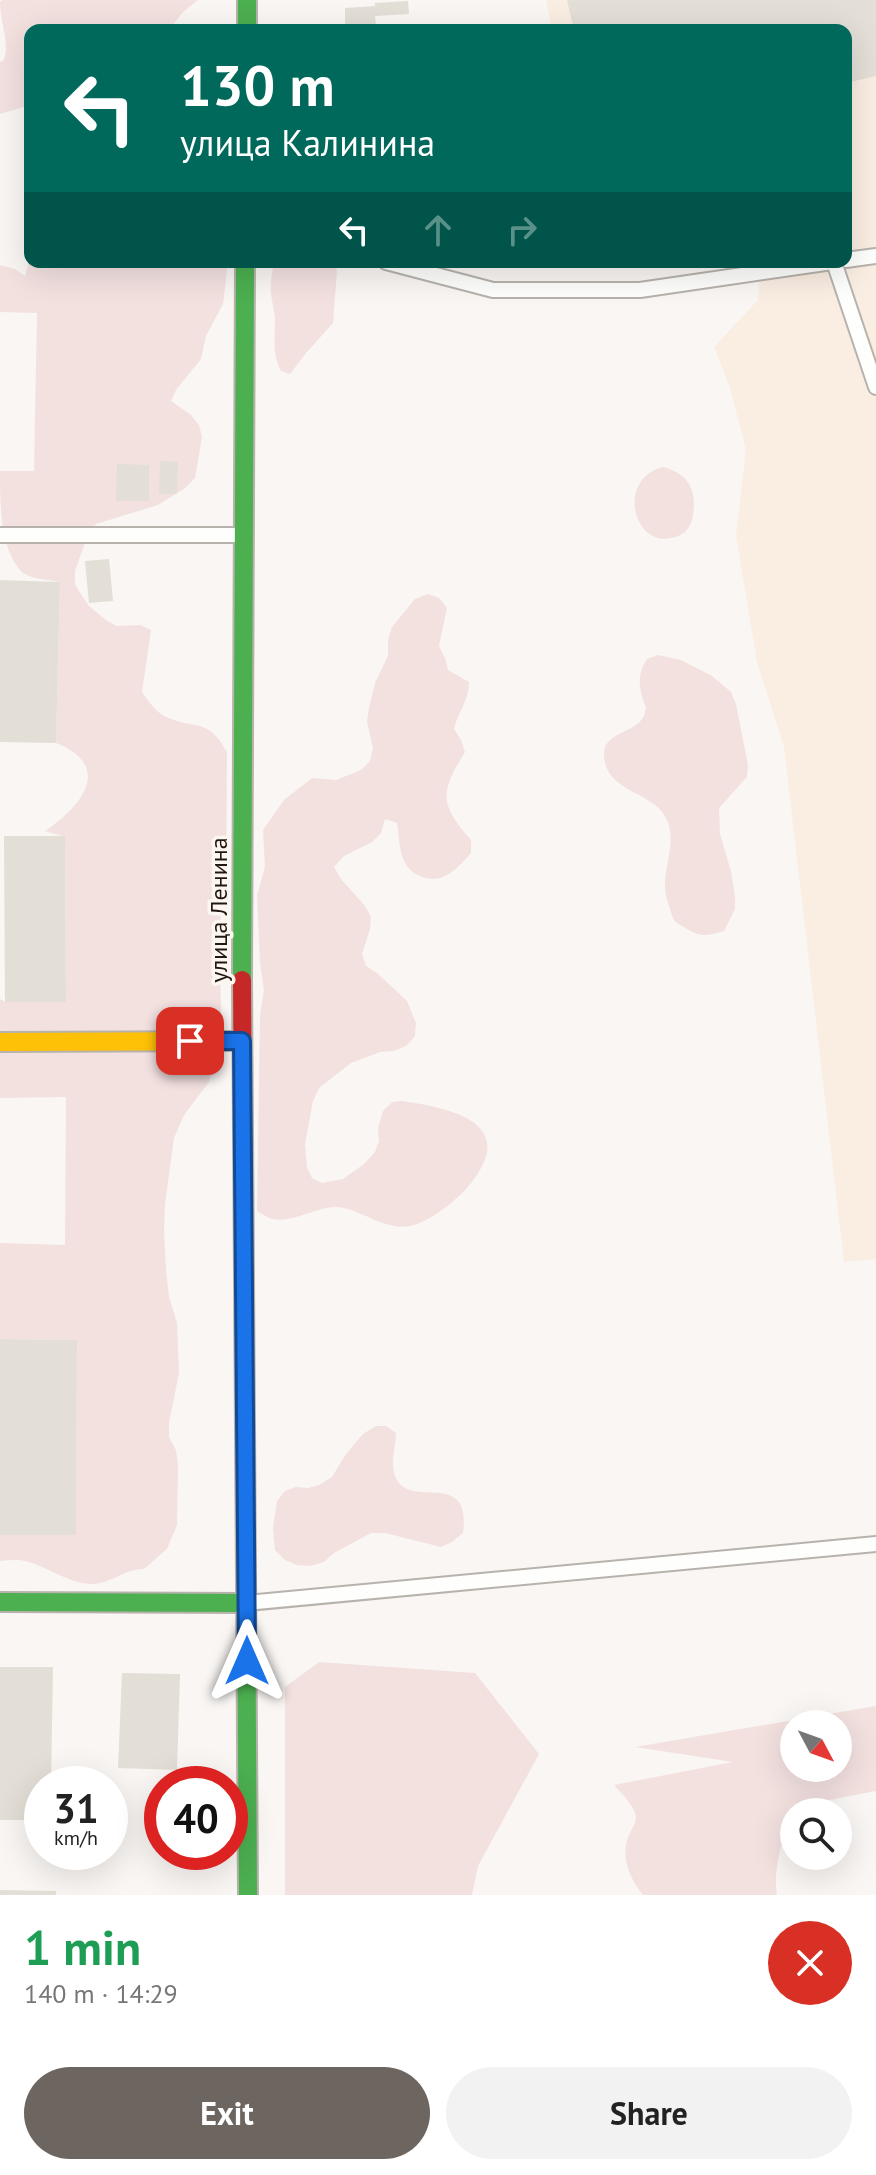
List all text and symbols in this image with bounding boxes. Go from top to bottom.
text: 130 m [180,49,335,121]
icon: left [48,56,152,160]
text: улица Калинина [180,119,435,166]
icon: left [332,208,376,252]
icon: ahead [416,208,460,252]
icon: right [500,208,544,252]
street label: улица Ленина [203,837,234,983]
pin [156,1007,224,1075]
icon: arrive [168,1019,212,1063]
position arrow [205,1619,289,1703]
north arrow [780,1710,852,1782]
map controls [780,1710,852,1870]
speed limit sign: 40 [144,1766,248,1870]
text: 31 [53,1782,99,1834]
button: search [780,1798,852,1870]
text: km/h [54,1825,98,1851]
text: 1 min [24,1916,141,1978]
button: close [768,1921,852,2005]
text: 140 m · 14:29 [24,1977,178,2010]
button: Exit [24,2067,430,2159]
button: Share [446,2067,852,2159]

